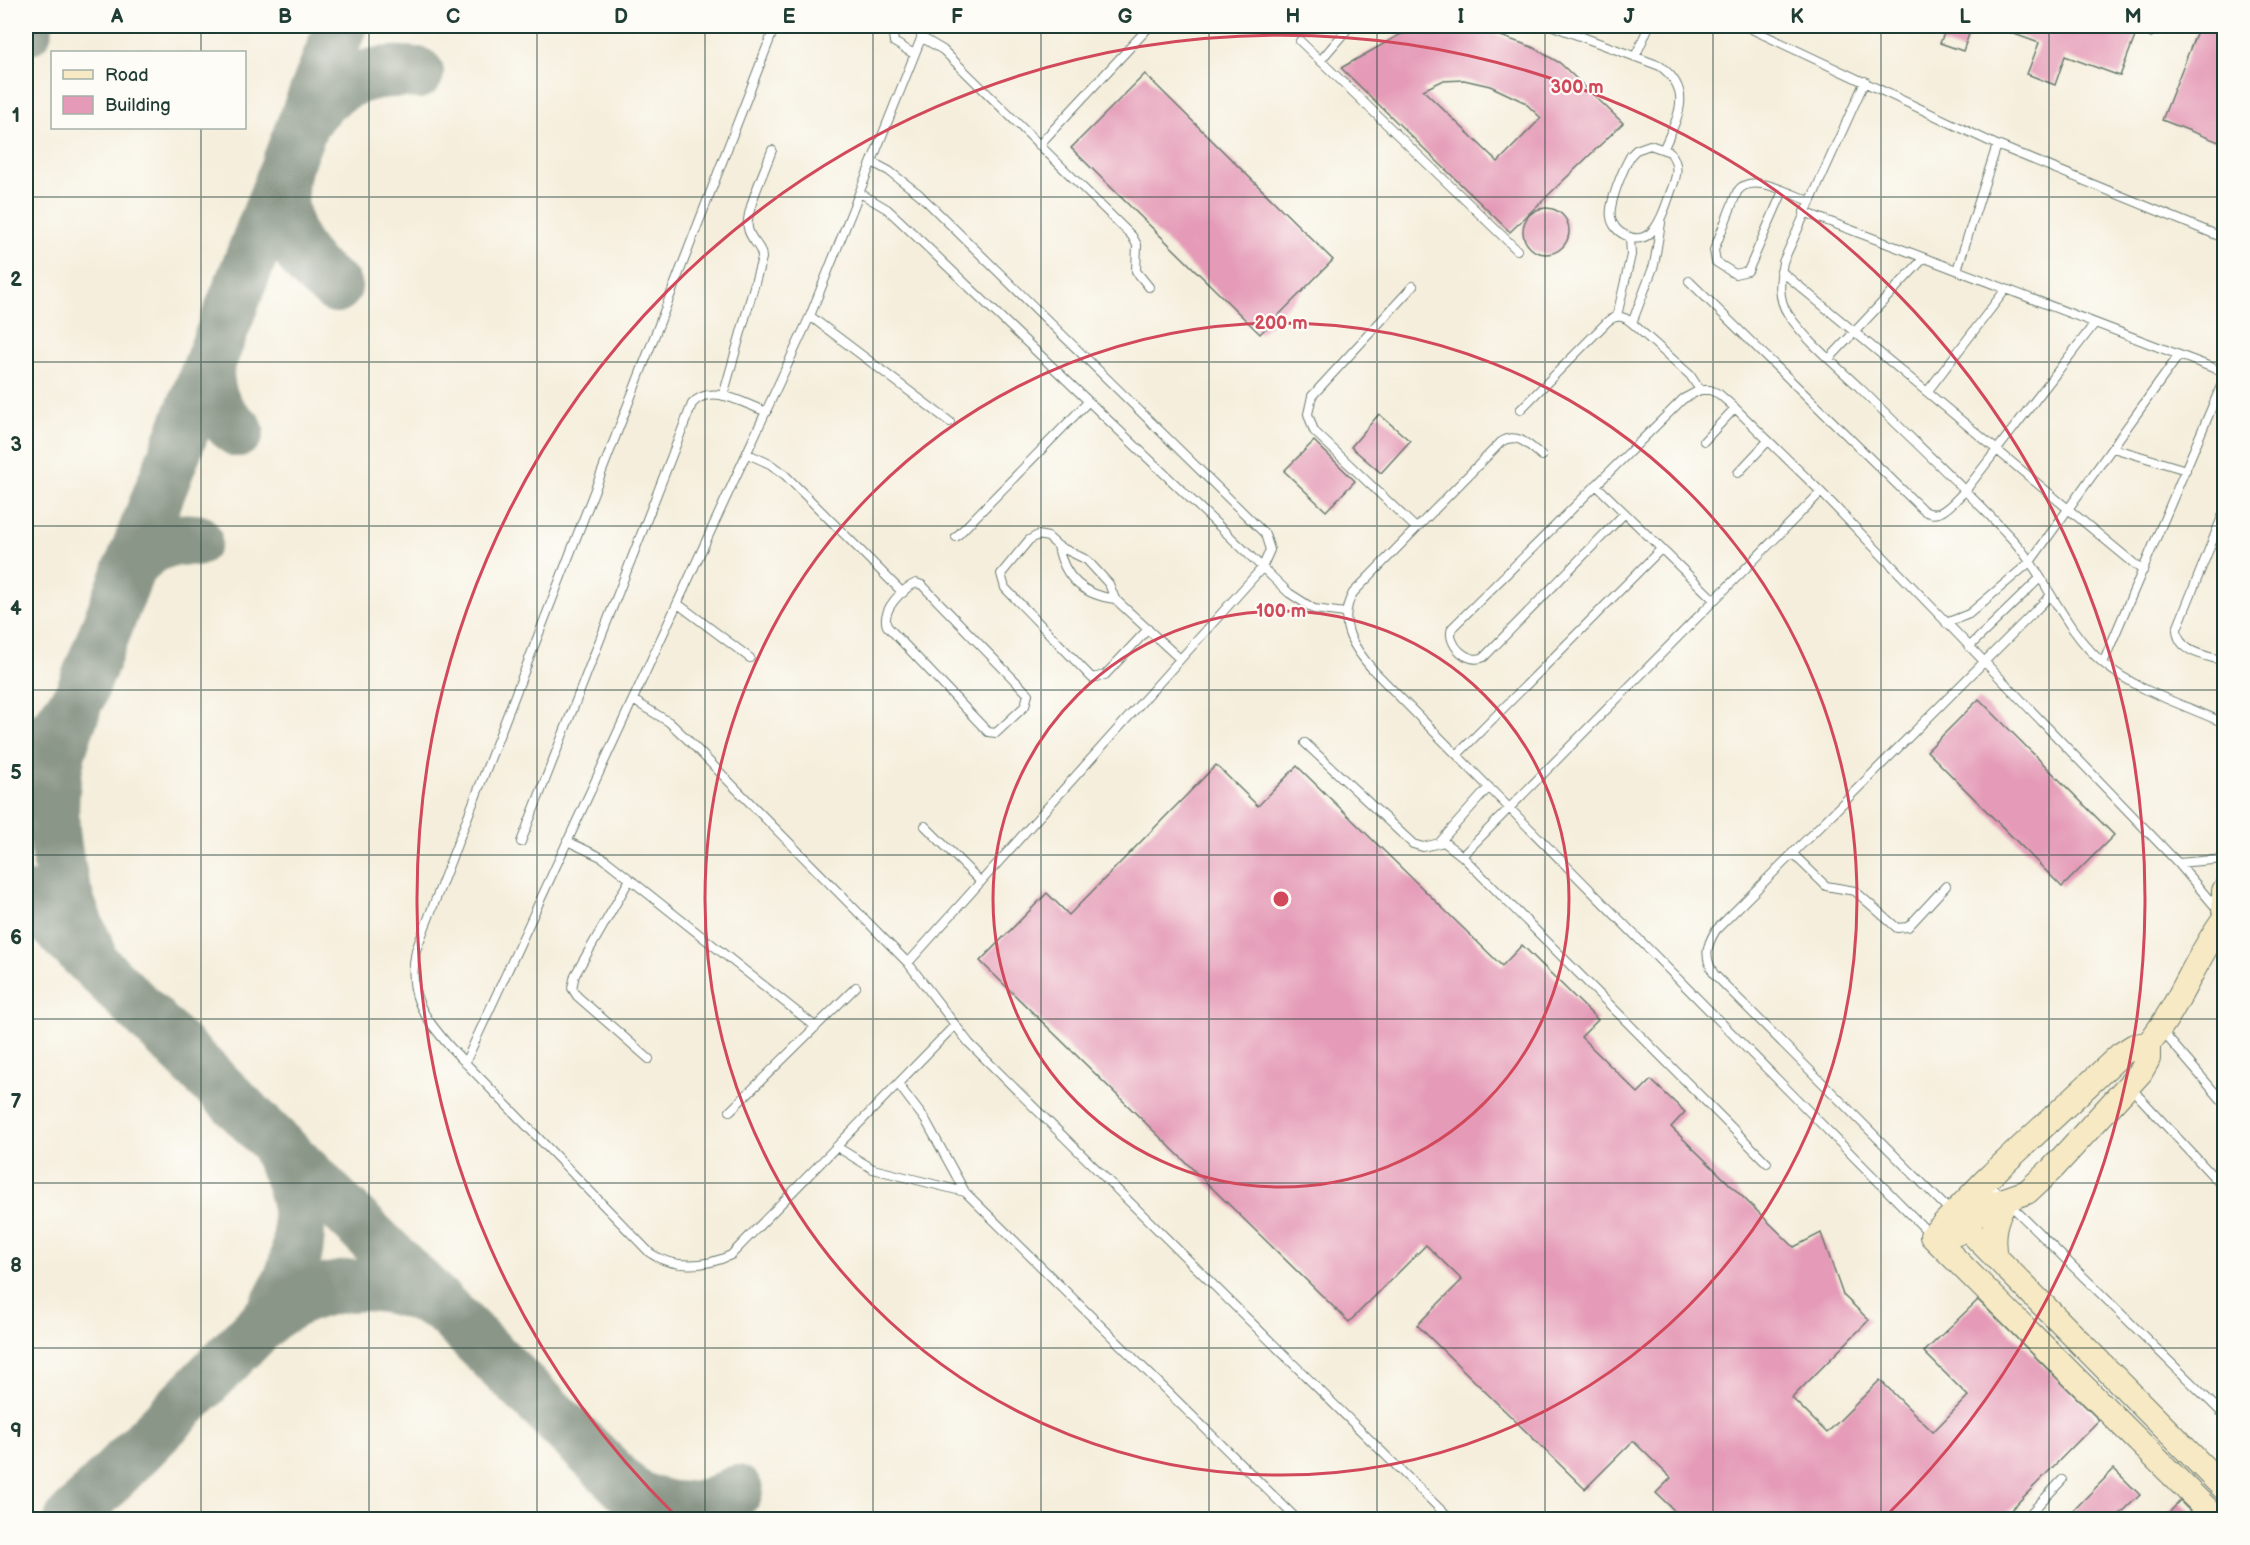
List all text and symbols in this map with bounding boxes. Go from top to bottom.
text: A [110,5,124,29]
text: B [278,5,292,29]
text: C [446,5,460,29]
text: D [614,5,628,29]
text: E [783,5,796,29]
text: F [951,5,963,29]
text: G [1118,5,1133,29]
text: H [1286,5,1300,29]
text: I [1458,5,1464,29]
text: J [1624,5,1636,29]
text: K [1790,5,1804,29]
text: L [1959,5,1971,29]
text: M [2124,5,2142,29]
legend [51,51,246,129]
text: Road [105,65,149,86]
text: 300 m [1550,77,1604,98]
text: Building [105,95,171,116]
text: 1 [12,104,20,128]
text: 2 [10,268,22,292]
text: 200 m [1254,313,1308,334]
text: 3 [10,433,22,457]
text: 4 [10,597,22,621]
text: 100 m [1256,601,1306,622]
text: 5 [10,761,22,785]
centre of rings [1271,889,1291,909]
text: 6 [10,926,22,950]
text: 7 [10,1090,22,1114]
text: 8 [10,1254,22,1278]
text: 9 [10,1419,22,1443]

